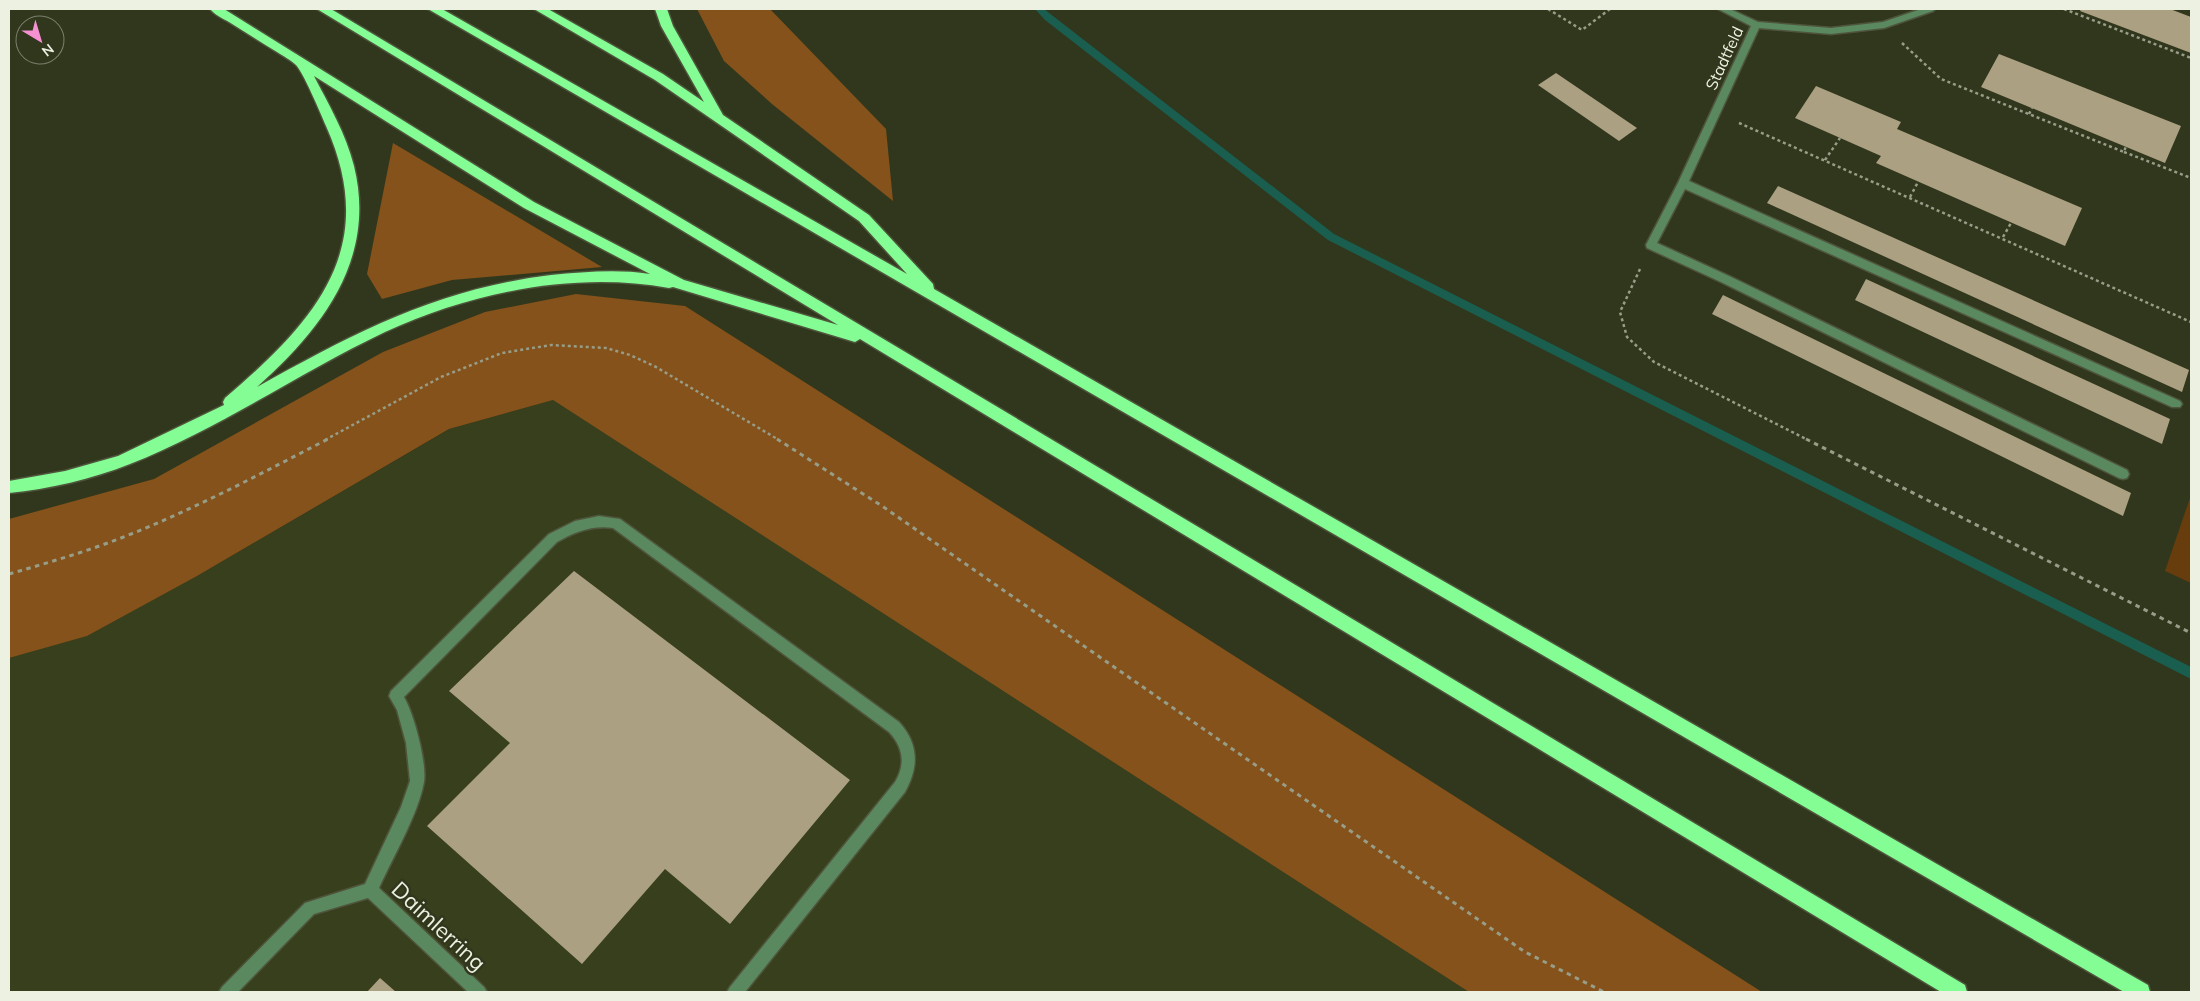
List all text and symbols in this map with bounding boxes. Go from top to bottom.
north arrow [15,15,65,65]
street label: Stadtfeld [1701,23,1747,93]
text: N [38,40,58,61]
street label: Daimlerring [386,875,492,977]

